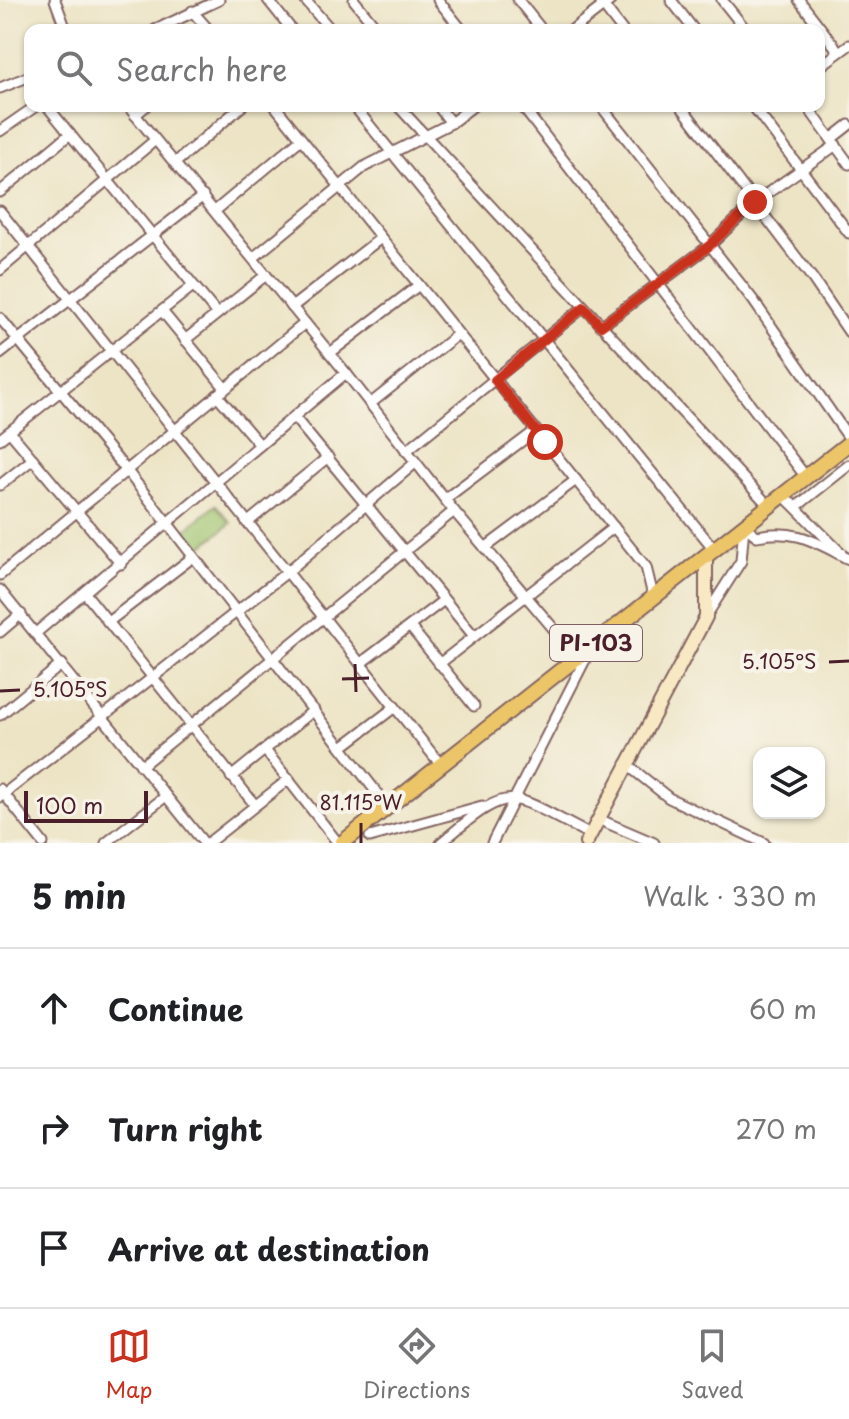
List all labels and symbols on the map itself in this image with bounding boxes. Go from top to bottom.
route end [737,184,773,220]
route start [527,424,563,460]
road number: PI-103 [550,625,642,661]
text: 5.105°S [742,646,816,676]
text: 5.105°S [33,674,107,704]
scale bar [24,787,148,823]
text: 81.115°W [320,787,403,817]

